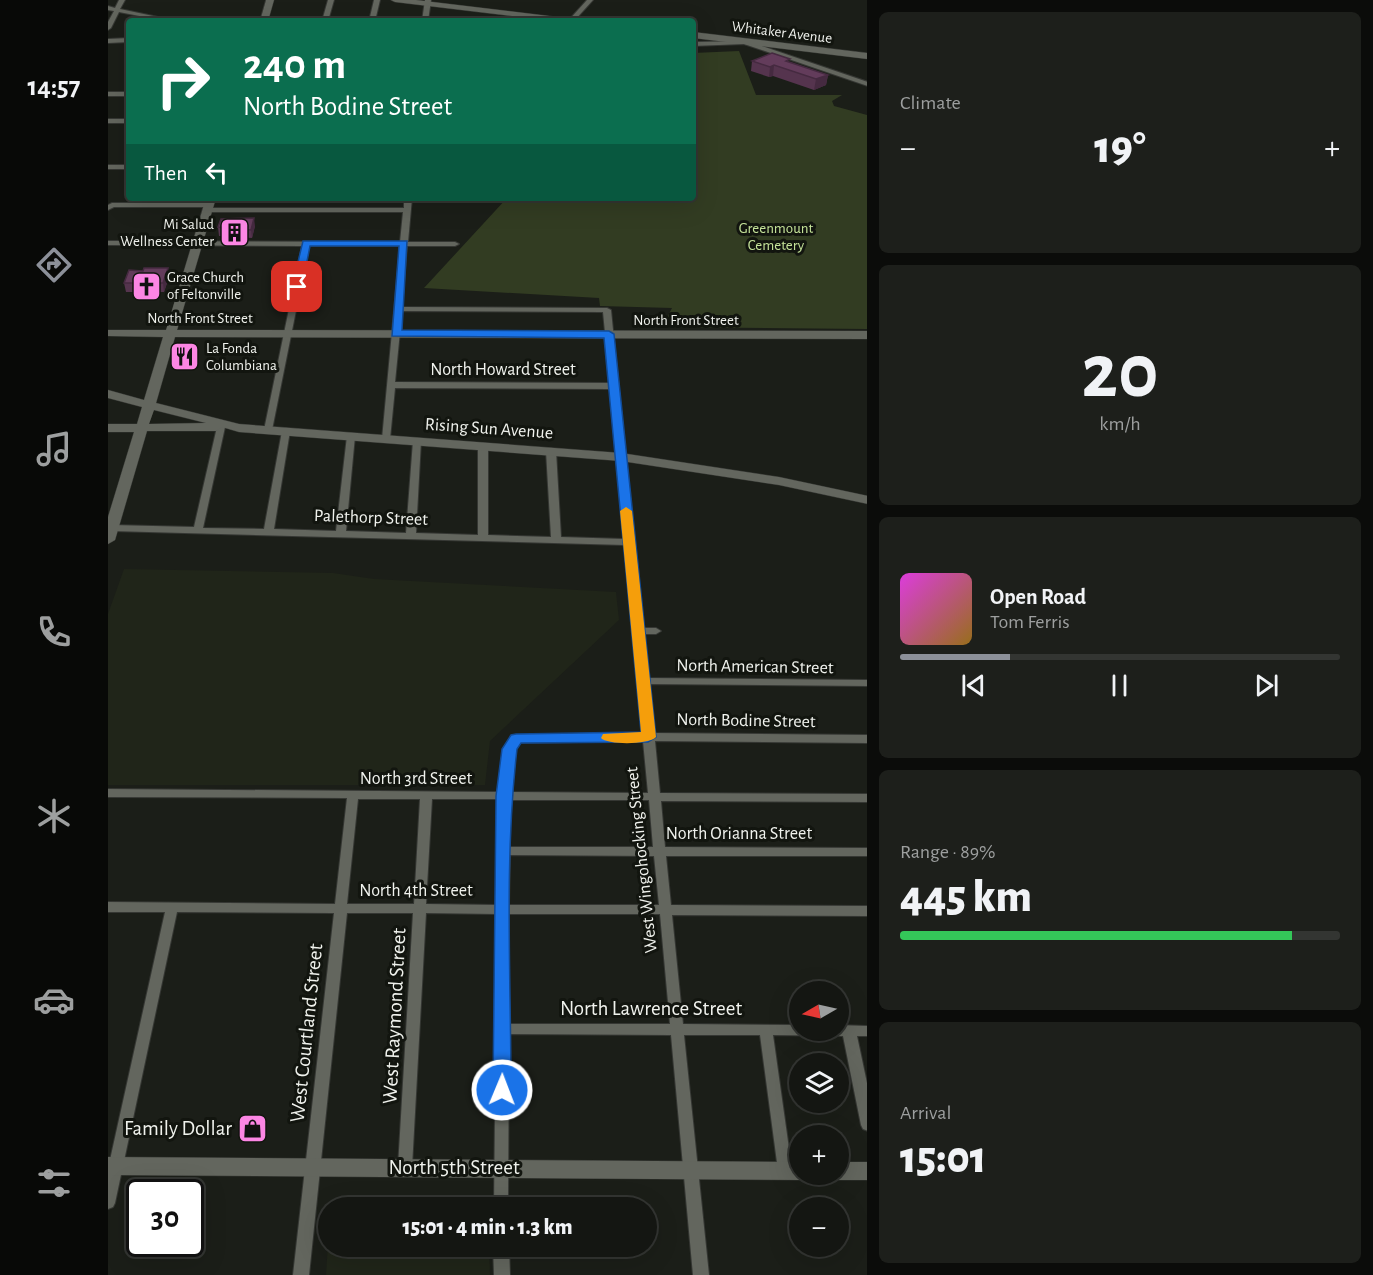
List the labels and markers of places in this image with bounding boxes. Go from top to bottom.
place label: Mi Salud Wellness Center [120,217,214,249]
building icon: Mi Salud Wellness Center [219,217,251,249]
pin [271,261,322,312]
church icon: Grace Church of Feltonville [130,270,162,302]
place label: Grace Church of Feltonville [167,270,244,302]
restaurant icon: La Fonda Columbiana [169,341,201,373]
place label: La Fonda Columbiana [206,341,277,373]
shop icon: Family Dollar [237,1112,269,1144]
place label: Family Dollar [124,1118,232,1139]

